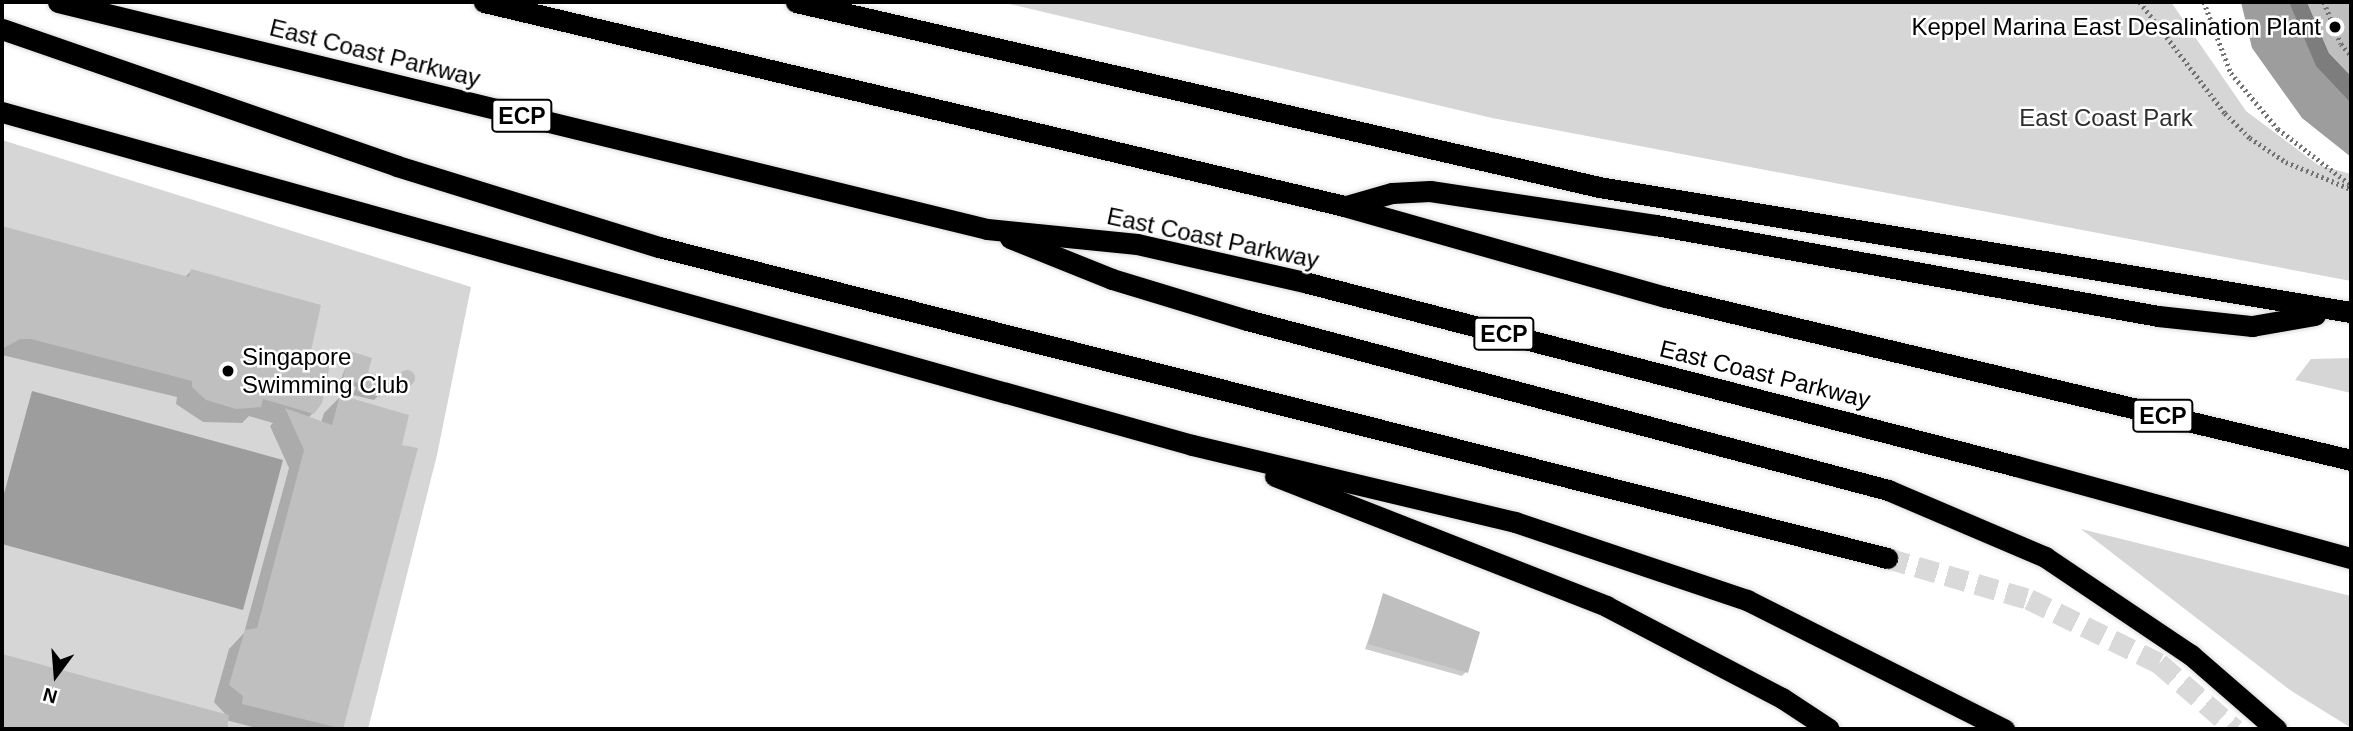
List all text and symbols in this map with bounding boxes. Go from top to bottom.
street label: East Coast Parkway [267,13,483,93]
place label: Keppel Marina East Desalination Plant [1911,13,2321,41]
marker: Keppel Marina East Desalination Plant [2327,19,2343,35]
road number: ECP [490,97,554,136]
park label: East Coast Park [2019,104,2193,132]
street label: East Coast Parkway [1104,201,1322,275]
road number: ECP [1472,314,1536,354]
street label: East Coast Parkway [1657,334,1873,414]
place label: Singapore Swimming Club [242,343,409,399]
marker: Singapore Swimming Club [220,363,236,379]
road number: ECP [2132,396,2194,436]
north arrow [21,640,91,710]
text: N [41,684,60,708]

